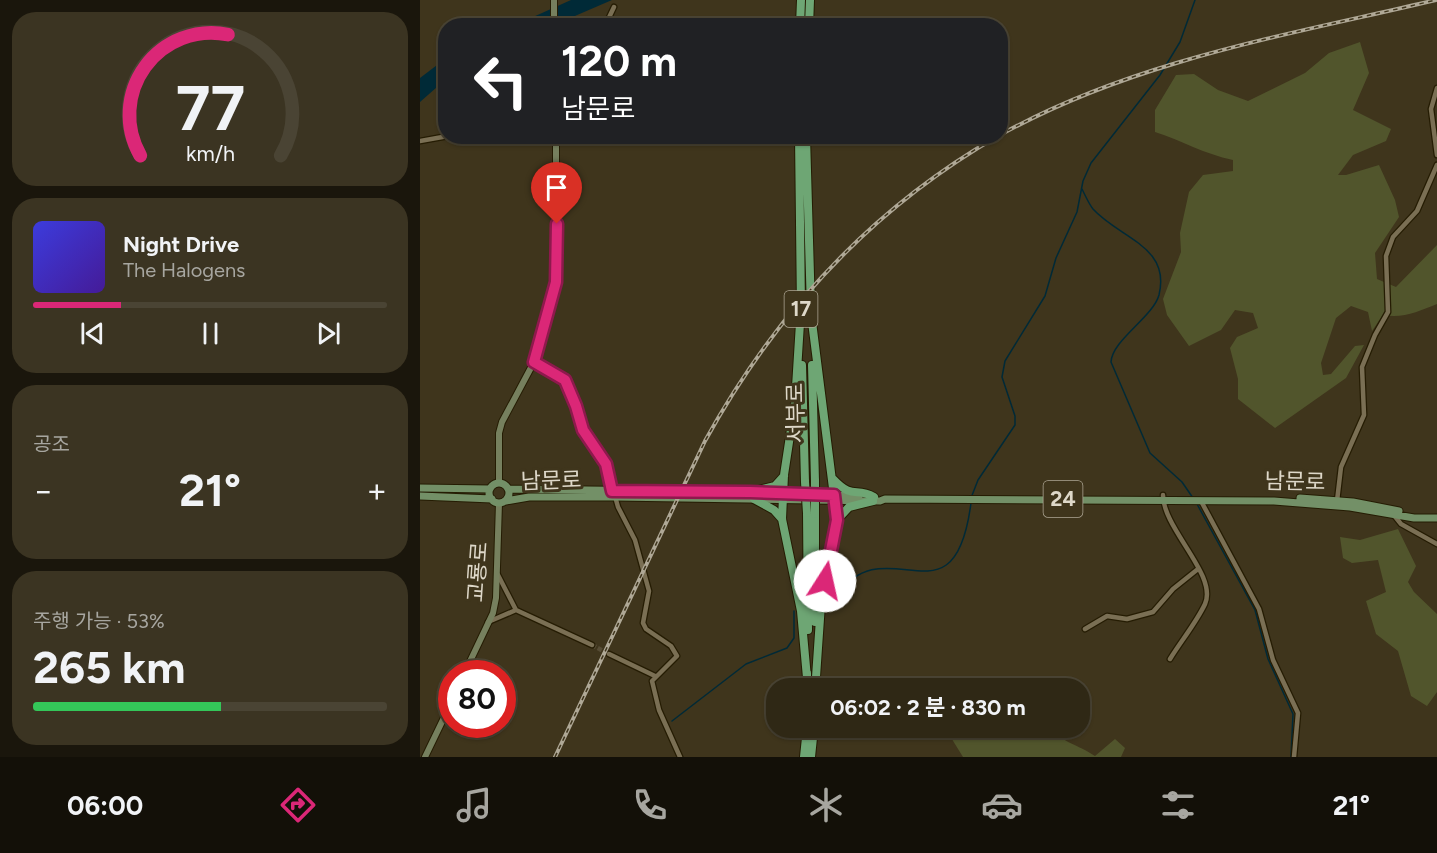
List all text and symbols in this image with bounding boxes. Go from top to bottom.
text: 120 m [561,36,677,87]
icon: left [462,42,540,120]
text: 77 [175,71,245,146]
text: 남문로 [561,92,636,125]
text: km/h [186,142,234,167]
pin [531,162,582,224]
icon: arrive [540,171,573,204]
text: Night Drive [123,231,239,258]
text: The Halogens [123,258,245,282]
road number: 17 [784,291,818,327]
icon: previous [76,317,109,350]
icon: pause [194,317,227,350]
icon: next [312,317,345,350]
street label: 서부로 [781,382,810,444]
text: 공조 [33,432,70,456]
text: 21° [179,463,241,517]
street label: 남문로 [520,466,582,495]
street label: 남문로 [1264,467,1326,496]
text: − [33,471,54,510]
text: + [366,471,387,510]
road number: 24 [1044,481,1082,517]
street label: 교룡로 [462,541,493,603]
position arrow [793,549,857,613]
text: 주행 가능 · 53% [33,609,165,633]
text: 265 km [33,640,185,694]
speed limit sign: 80 [438,660,516,738]
text: 06:02 · 2 분 · 830 m [830,694,1026,721]
icon: directions [277,784,319,826]
icon: music [453,784,495,826]
icon: phone [629,784,671,826]
icon: climate [805,784,847,826]
icon: car [981,784,1023,826]
icon: filters [1157,784,1199,826]
text: 06:00 [67,789,143,822]
text: 21° [1333,789,1370,822]

